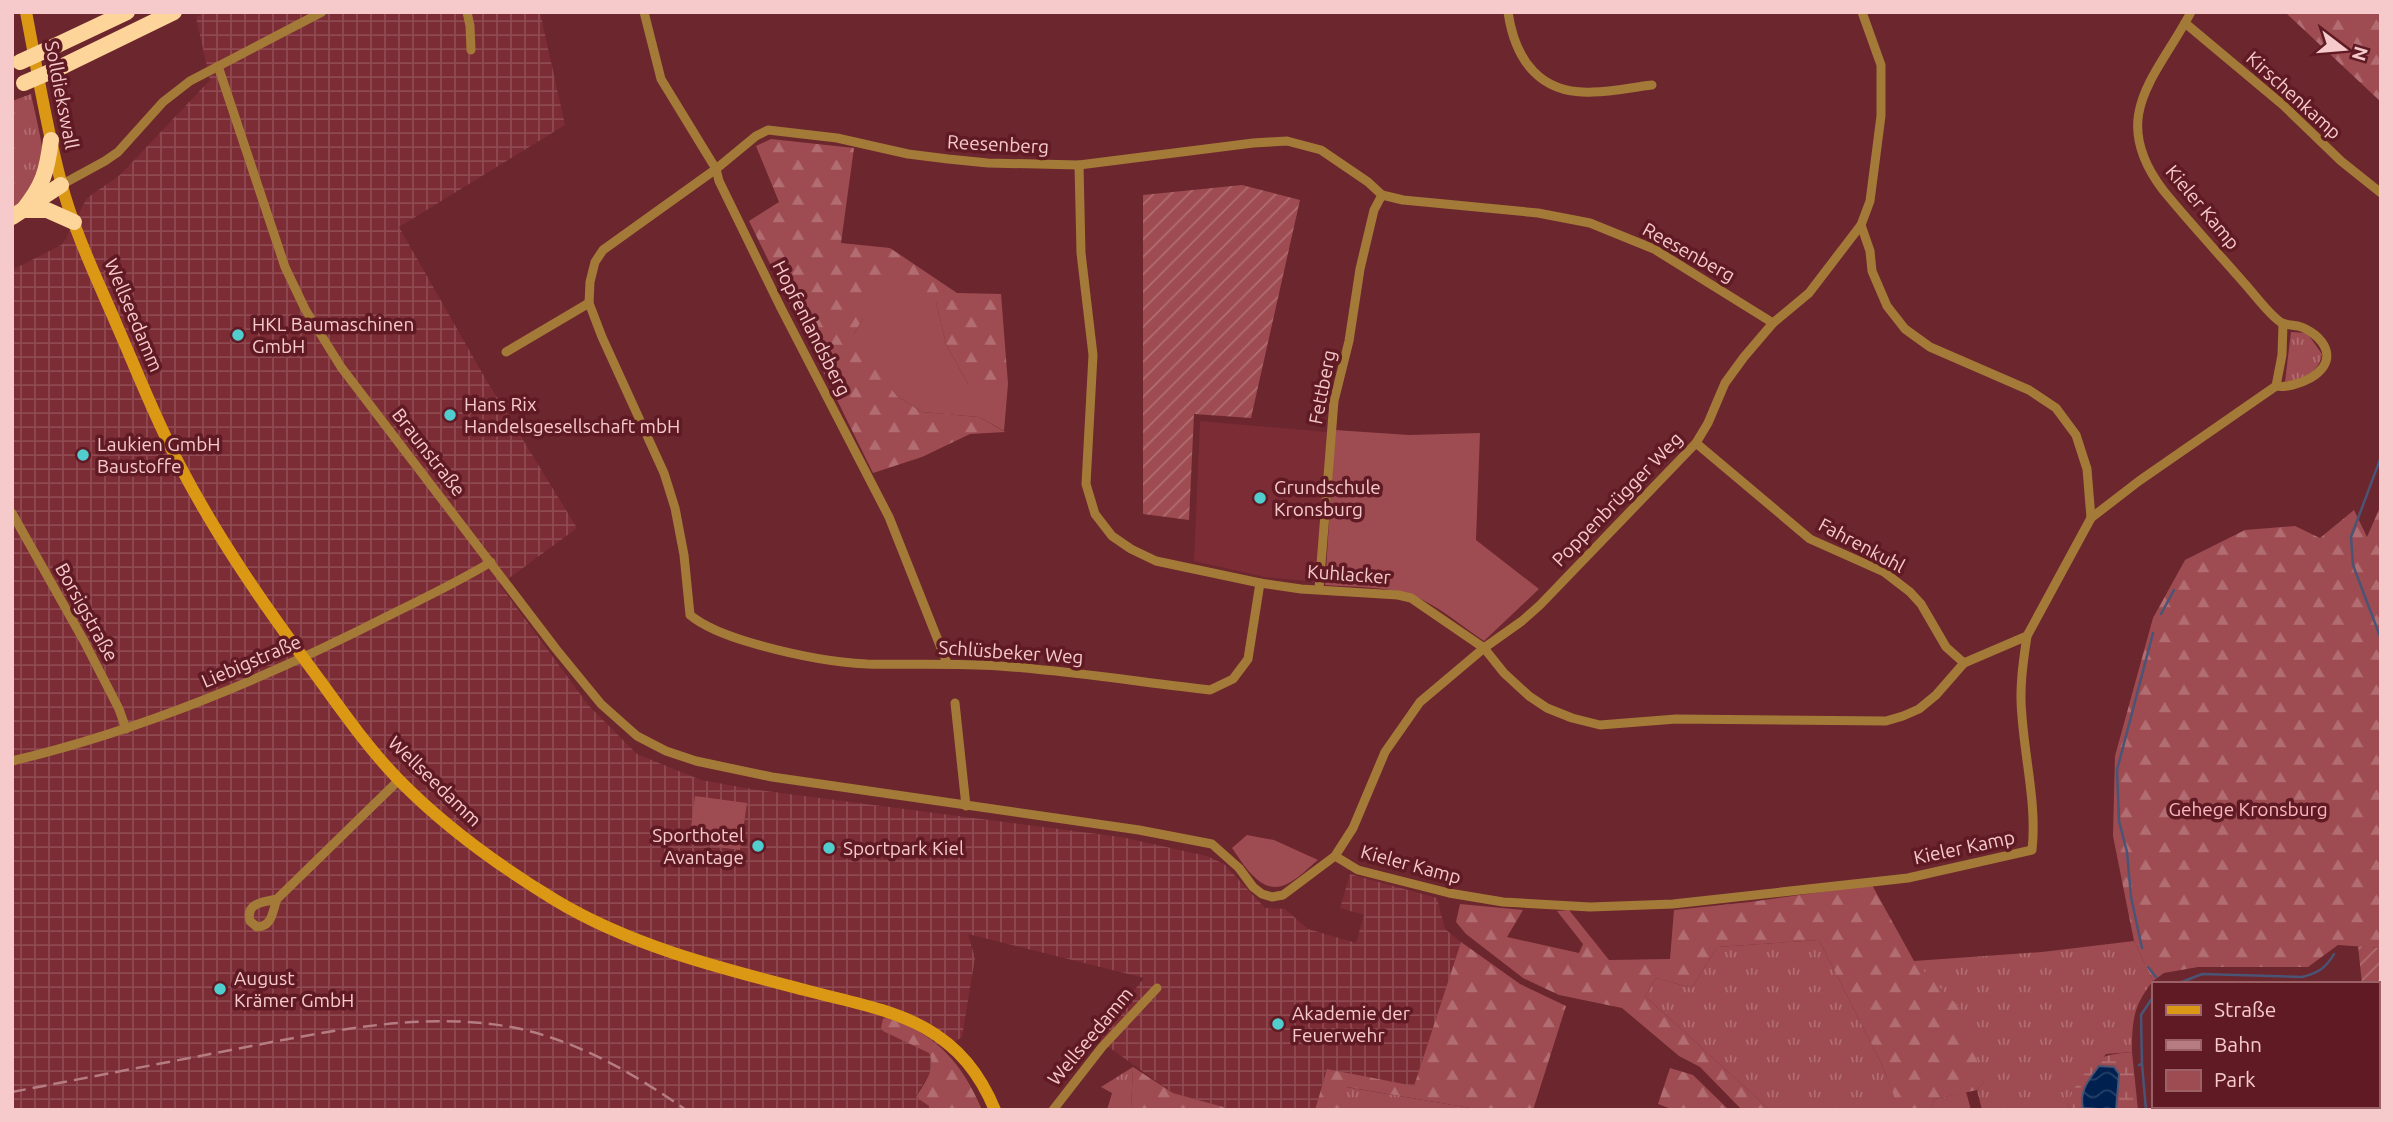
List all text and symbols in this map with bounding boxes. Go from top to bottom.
north arrow [2309,14,2379,84]
street label: Solldiekswall [41,39,83,151]
text: N [2348,44,2373,64]
street label: Kirschenkamp [2242,47,2346,143]
street label: Reesenberg [946,130,1050,158]
street label: Kieler Kamp [2162,161,2244,253]
street label: Reesenberg [1639,218,1739,286]
street label: Wellseedamm [100,255,168,375]
street label: Hopfenlandsberg [768,257,856,399]
place label: HKL Baumaschinen GmbH [252,313,414,357]
marker: HKL Baumaschinen GmbH [230,327,246,343]
street label: Fettberg [1304,348,1340,426]
place label: Hans Rix Handelsgesellschaft mbH [464,393,680,437]
street label: Braunstraße [388,404,470,500]
marker: Hans Rix Handelsgesellschaft mbH [442,407,458,423]
street label: Poppenbrügger Weg [1547,427,1687,571]
place label: Laukien GmbH Baustoffe [97,433,221,477]
marker: Laukien GmbH Baustoffe [75,447,91,463]
place label: Grundschule Kronsburg [1274,476,1381,520]
marker: Grundschule Kronsburg [1252,490,1268,506]
street label: Fahrenkuhl [1815,513,1909,577]
street label: Borsigstraße [51,559,123,665]
street label: Kuhlacker [1306,560,1392,588]
street label: Liebigstraße [198,630,304,692]
street label: Schlüsbeker Weg [938,636,1084,668]
street label: Wellseedamm [384,731,486,831]
park label: Gehege Kronsburg [2168,798,2328,820]
place label: Sporthotel Avantage [652,824,744,868]
street label: Kieler Kamp [1911,826,2017,868]
place label: Sportpark Kiel [843,837,964,859]
marker: Sporthotel Avantage [750,838,766,854]
marker: Sportpark Kiel [821,840,837,856]
street label: Kieler Kamp [1358,840,1464,888]
place label: August Krämer GmbH [234,967,354,1011]
marker: August Krämer GmbH [212,981,228,997]
legend [2152,982,2379,1108]
street label: Wellseedamm [1043,983,1137,1089]
text: Straße [2214,997,2276,1021]
place label: Akademie der Feuerwehr [1292,1002,1410,1046]
marker: Akademie der Feuerwehr [1270,1016,1286,1032]
text: Bahn [2214,1032,2262,1056]
text: Park [2214,1067,2256,1091]

